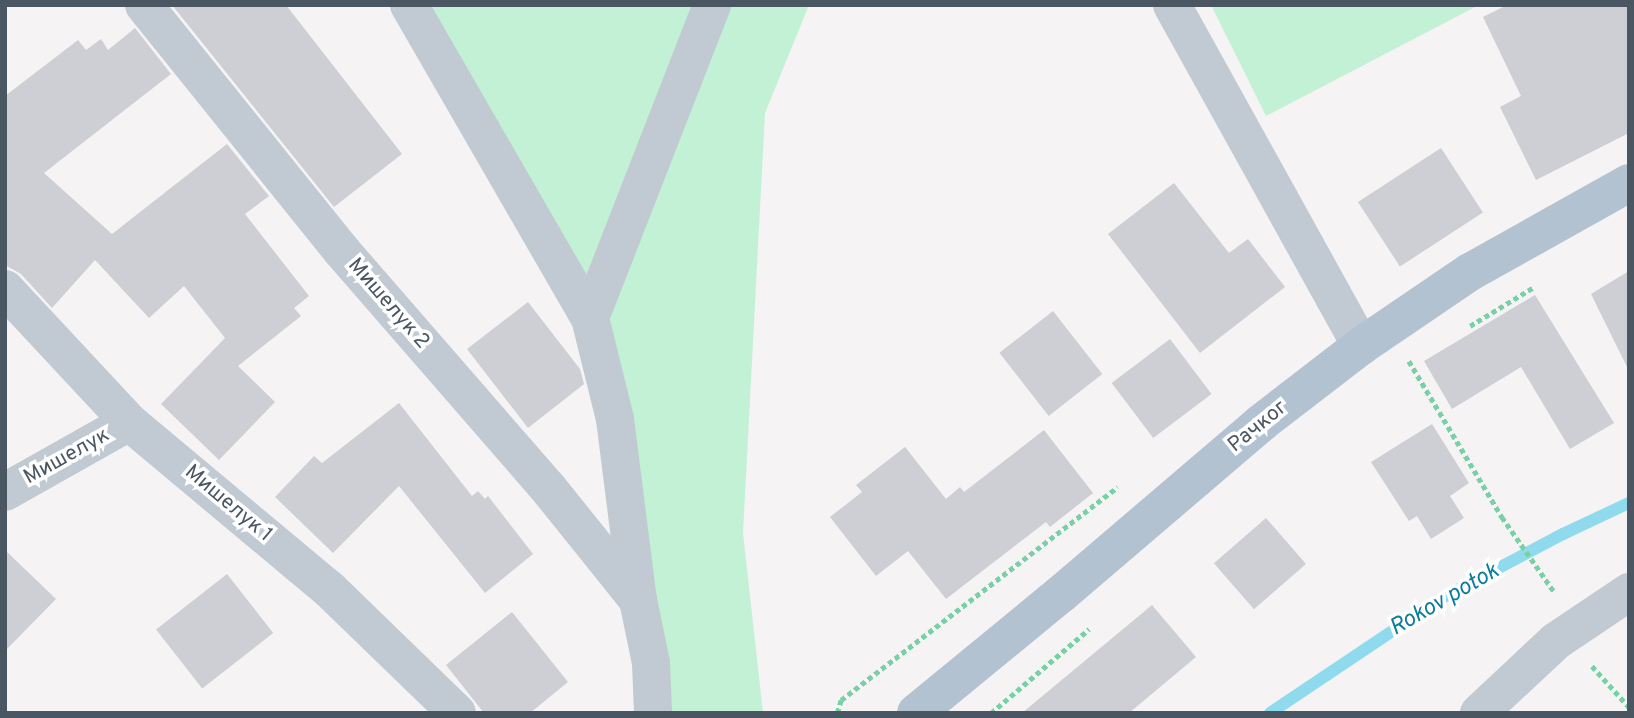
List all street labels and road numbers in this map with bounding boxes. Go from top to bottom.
street label: Мишелук 2 [342,254,434,354]
street label: Рачког [1223,396,1293,458]
street label: Мишелук [20,423,114,491]
street label: Мишелук 1 [179,460,277,548]

